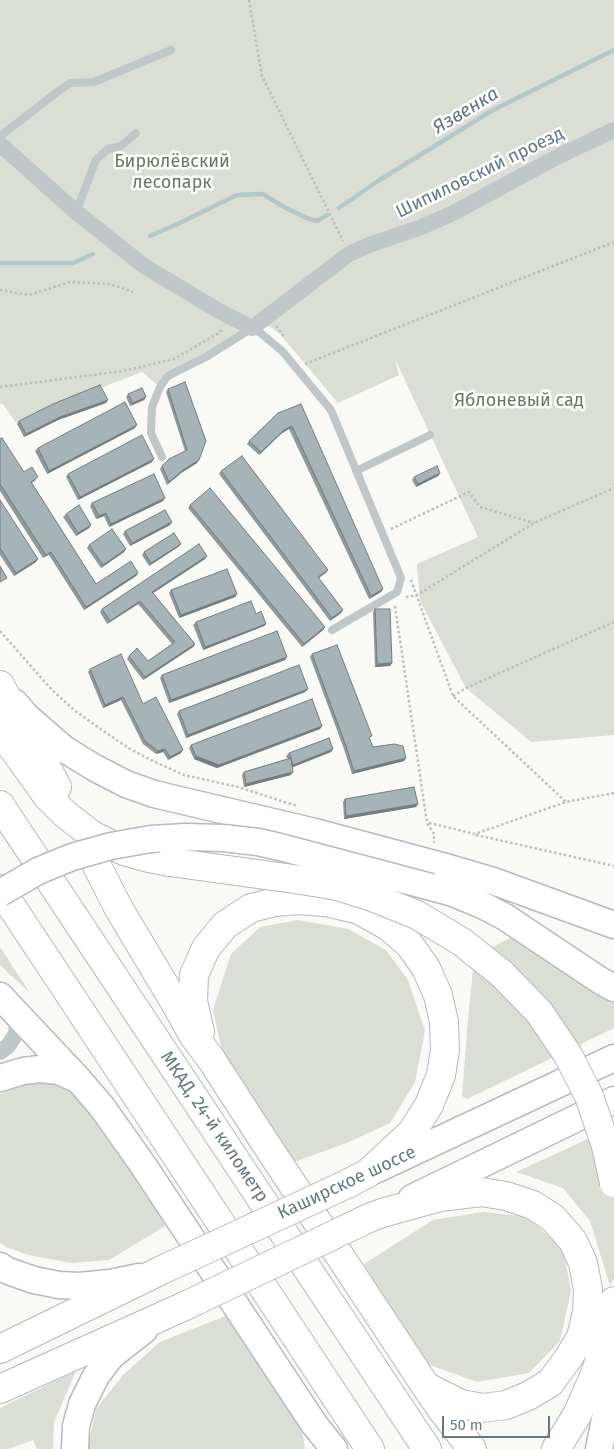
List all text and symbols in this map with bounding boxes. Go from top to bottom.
water label: Язвенка [429,83,503,139]
street label: Шипиловский проезд [392,123,568,223]
park label: Бирюлёвский лесопарк [114,151,230,193]
park label: Яблоневый сад [454,390,584,412]
street label: МКАД, 24-й километр [156,1048,272,1206]
street label: Каширское шоссе [274,1141,420,1225]
scale bar [444,1406,552,1438]
text: 50 m [450,1416,483,1434]

